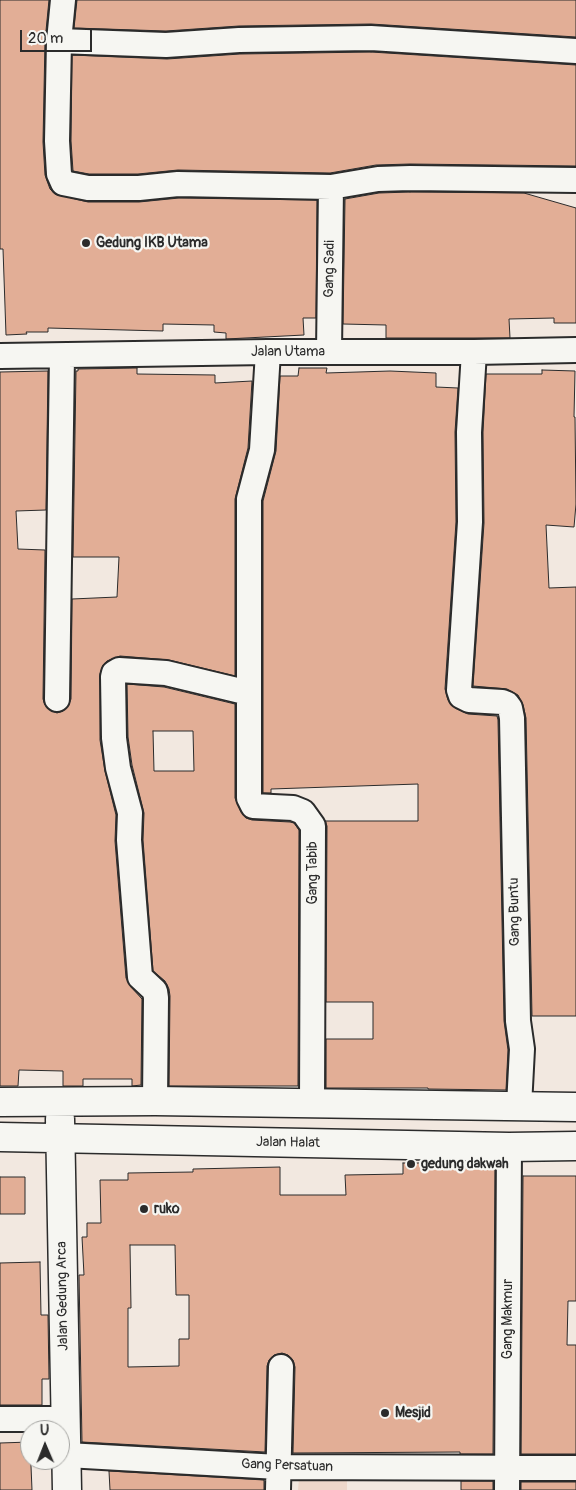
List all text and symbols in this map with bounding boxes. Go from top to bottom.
scale bar [22,20,95,52]
text: 20 m [28,29,63,48]
place label: Gedung IKB Utama [96,235,208,251]
marker: Gedung IKB Utama [80,237,92,249]
street label: Gang Sadi [321,240,339,298]
street label: Jalan Utama [251,344,325,360]
street label: Gang Tabib [305,841,321,905]
street label: Gang Buntu [506,877,524,947]
street label: Jalan Halat [256,1134,320,1152]
place label: gedung dakwah [421,1156,509,1172]
marker: gedung dakwah [405,1158,417,1170]
place label: ruko [154,1201,179,1217]
marker: ruko [138,1203,150,1215]
street label: Jalan Gedung Arca [54,1241,72,1351]
street label: Gang Makmur [500,1279,516,1359]
place label: Mesjid [395,1405,431,1421]
marker: Mesjid [379,1407,391,1419]
north arrow [20,1420,70,1470]
text: U [40,1422,50,1439]
street label: Gang Persatuan [241,1456,333,1476]

